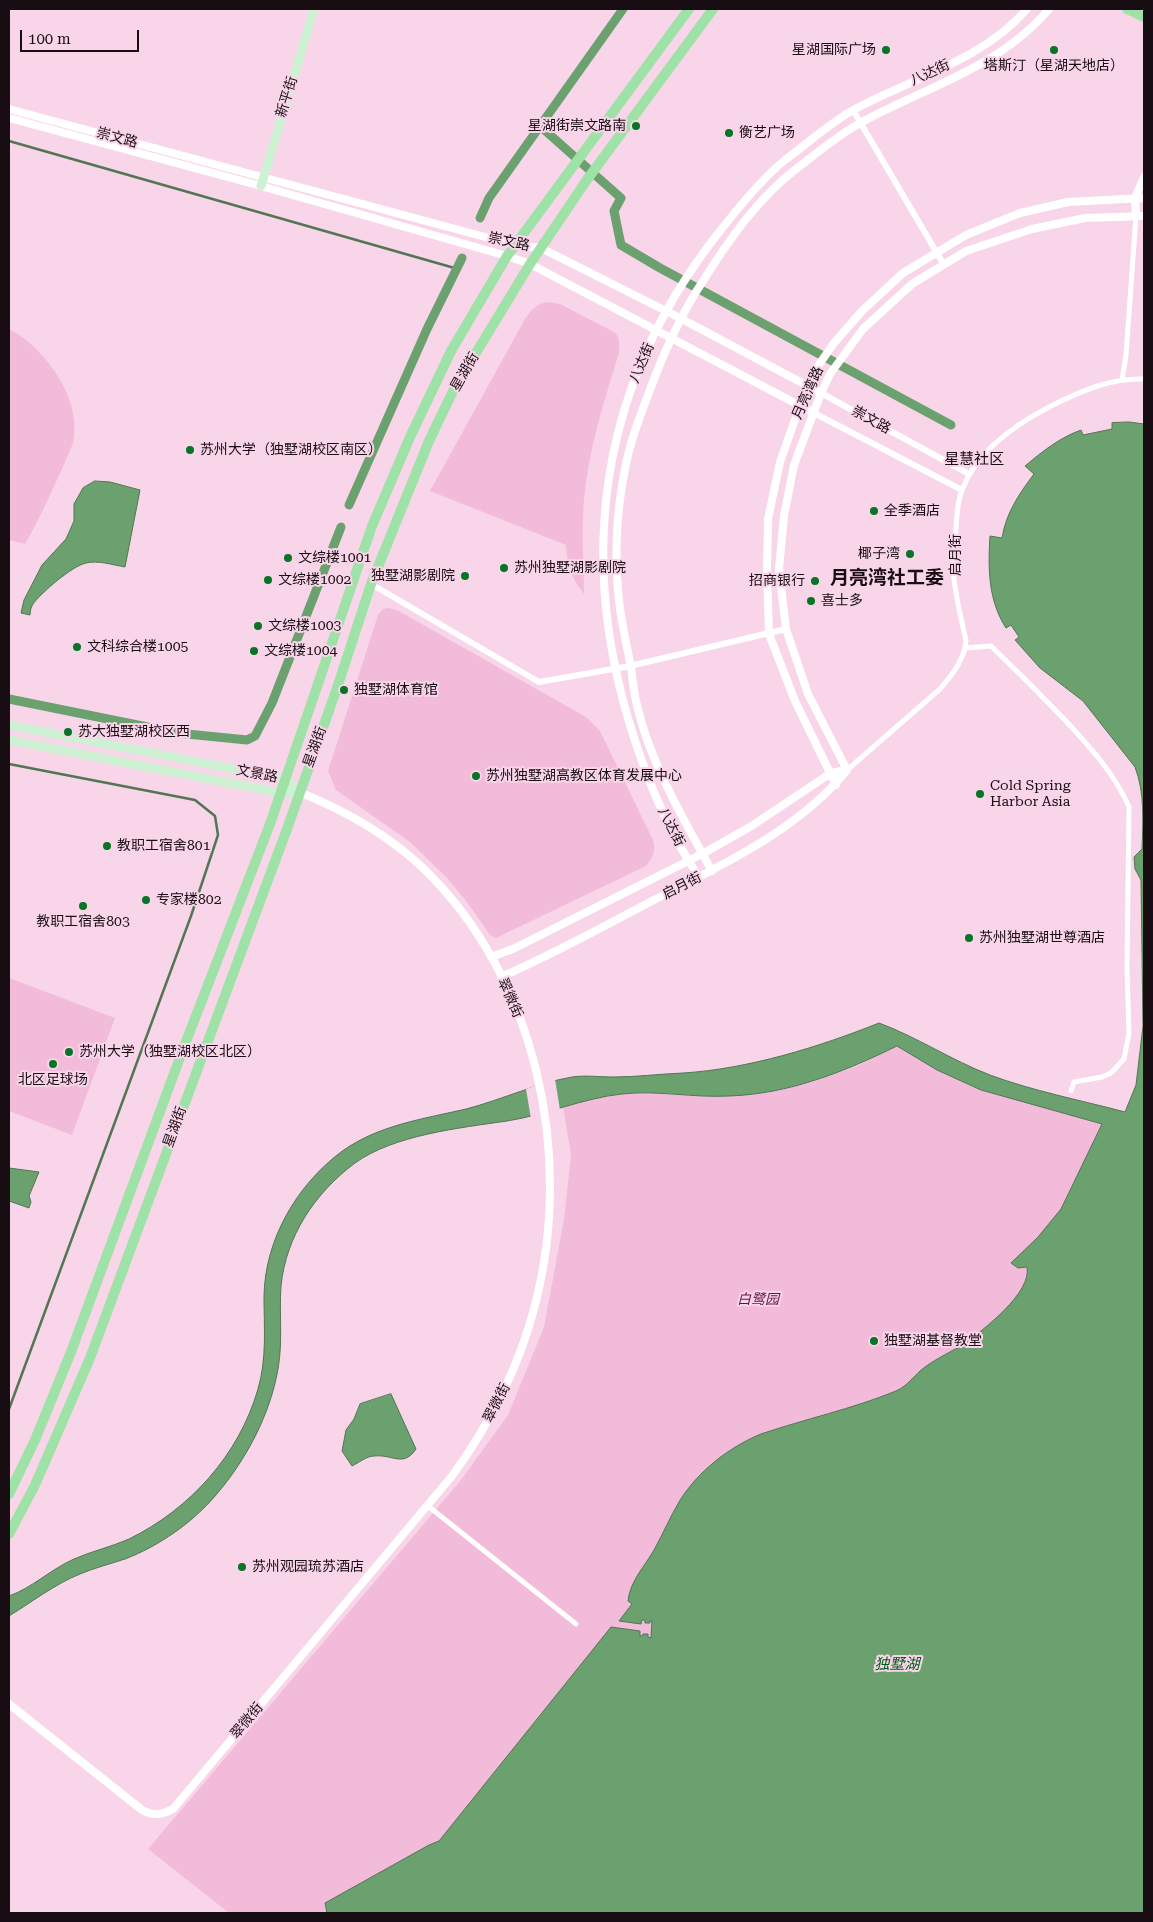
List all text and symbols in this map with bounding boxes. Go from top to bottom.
scale bar [22,20,141,52]
text: 100 m [28,30,71,48]
place label: 星湖国际广场 [792,42,876,58]
marker: 星湖国际广场 [880,44,892,56]
marker: 塔斯汀（星湖天地店） [1048,44,1060,56]
street label: 八达街 [907,57,953,89]
place label: 塔斯汀（星湖天地店） [984,58,1124,74]
street label: 新平街 [273,74,301,120]
place label: 星湖街崇文路南 [528,118,626,134]
marker: 星湖街崇文路南 [630,120,642,132]
street label: 崇文路 [95,124,139,152]
place label: 衡艺广场 [739,125,795,141]
marker: 衡艺广场 [723,127,735,139]
street label: 崇文路 [487,229,531,255]
street label: 八达街 [626,340,658,386]
street label: 星湖街 [447,350,483,394]
street label: 月亮湾路 [789,364,827,422]
street label: 崇文路 [849,402,893,438]
place label: 苏州大学（独墅湖校区南区） [200,442,382,458]
marker: 苏州大学（独墅湖校区南区） [184,444,196,456]
district label: 星慧社区 [944,451,1004,469]
place label: 全季酒店 [884,503,940,519]
marker: 全季酒店 [868,505,880,517]
street label: 启月街 [948,534,964,576]
place label: 椰子湾 [858,546,900,562]
marker: 椰子湾 [904,548,916,560]
place label: 文综楼1001 [298,550,371,566]
marker: 文综楼1001 [282,552,294,564]
place label: 苏州独墅湖影剧院 [514,560,626,576]
marker: 苏州独墅湖影剧院 [498,562,510,574]
district label: 月亮湾社工委 [830,567,944,589]
place label: 独墅湖影剧院 [371,568,455,584]
marker: 独墅湖影剧院 [459,570,471,582]
place label: 文综楼1002 [278,572,351,588]
place label: 招商银行 [749,573,805,589]
marker: 文综楼1002 [262,574,274,586]
marker: 招商银行 [809,575,821,587]
place label: 喜士多 [821,593,863,609]
marker: 喜士多 [805,595,817,607]
place label: 文综楼1003 [268,618,341,634]
marker: 文综楼1003 [252,620,264,632]
place label: 文科综合楼1005 [87,639,188,655]
marker: 文科综合楼1005 [71,641,83,653]
place label: 文综楼1004 [264,643,337,659]
marker: 文综楼1004 [248,645,260,657]
place label: 独墅湖体育馆 [354,682,438,698]
marker: 独墅湖体育馆 [338,684,350,696]
place label: 苏大独墅湖校区西 [78,724,190,740]
street label: 星湖街 [300,724,330,770]
marker: 苏大独墅湖校区西 [62,726,74,738]
street label: 文景路 [235,762,279,786]
place label: 苏州独墅湖高教区体育发展中心 [486,768,682,784]
marker: 苏州独墅湖高教区体育发展中心 [470,770,482,782]
place label: Cold Spring Harbor Asia [990,778,1071,810]
marker: Cold Spring Harbor Asia [974,788,986,800]
street label: 八达街 [654,804,688,850]
place label: 教职工宿舍801 [117,838,211,854]
marker: 教职工宿舍801 [101,840,113,852]
street label: 启月街 [659,869,705,903]
place label: 专家楼802 [156,892,222,908]
marker: 专家楼802 [140,894,152,906]
marker: 教职工宿舍803 [77,900,89,912]
place label: 教职工宿舍803 [36,914,130,930]
place label: 苏州独墅湖世尊酒店 [979,930,1105,946]
marker: 苏州独墅湖世尊酒店 [963,932,975,944]
street label: 翠微街 [494,975,526,1021]
place label: 苏州大学（独墅湖校区北区） [79,1044,261,1060]
marker: 苏州大学（独墅湖校区北区） [63,1046,75,1058]
marker: 北区足球场 [47,1058,59,1070]
place label: 北区足球场 [18,1072,88,1088]
street label: 星湖街 [160,1104,190,1150]
park label: 白鹭园 [737,1292,779,1308]
place label: 独墅湖基督教堂 [884,1333,982,1349]
marker: 独墅湖基督教堂 [868,1335,880,1347]
street label: 翠微街 [480,1380,514,1426]
place label: 苏州观园琉苏酒店 [252,1559,364,1575]
marker: 苏州观园琉苏酒店 [236,1561,248,1573]
water label: 独墅湖 [875,1656,919,1674]
street label: 翠微街 [227,1700,267,1742]

